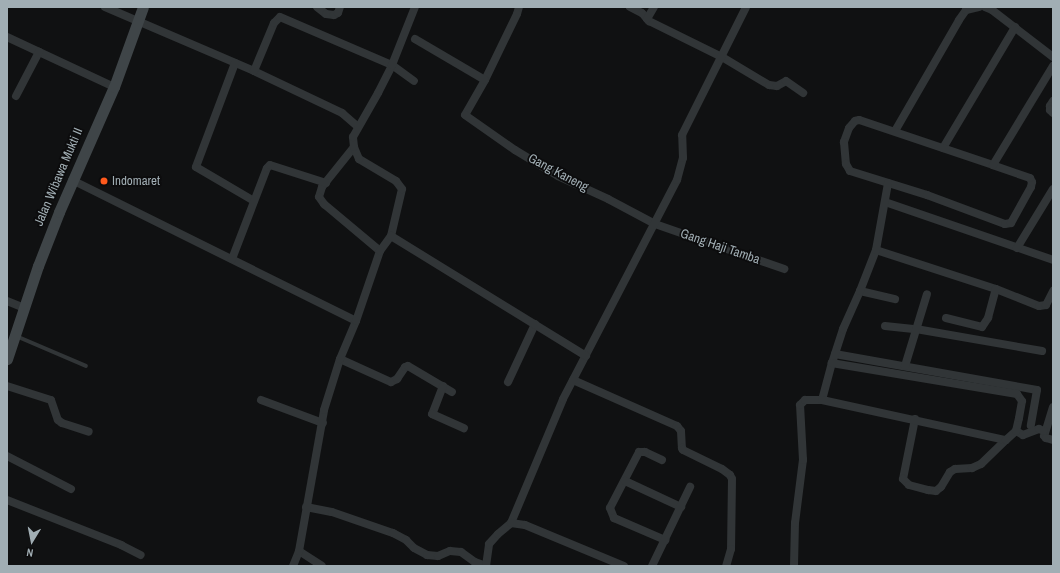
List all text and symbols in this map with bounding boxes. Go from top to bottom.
street label: Jalan Wibawa Mukti II [31,126,87,228]
street label: Gang Kaneng [525,151,591,195]
place label: Indomaret [112,173,160,189]
marker: Indomaret [99,176,109,186]
street label: Gang Haji Tamba [678,226,762,268]
north arrow [12,521,52,561]
text: N [26,545,34,560]

